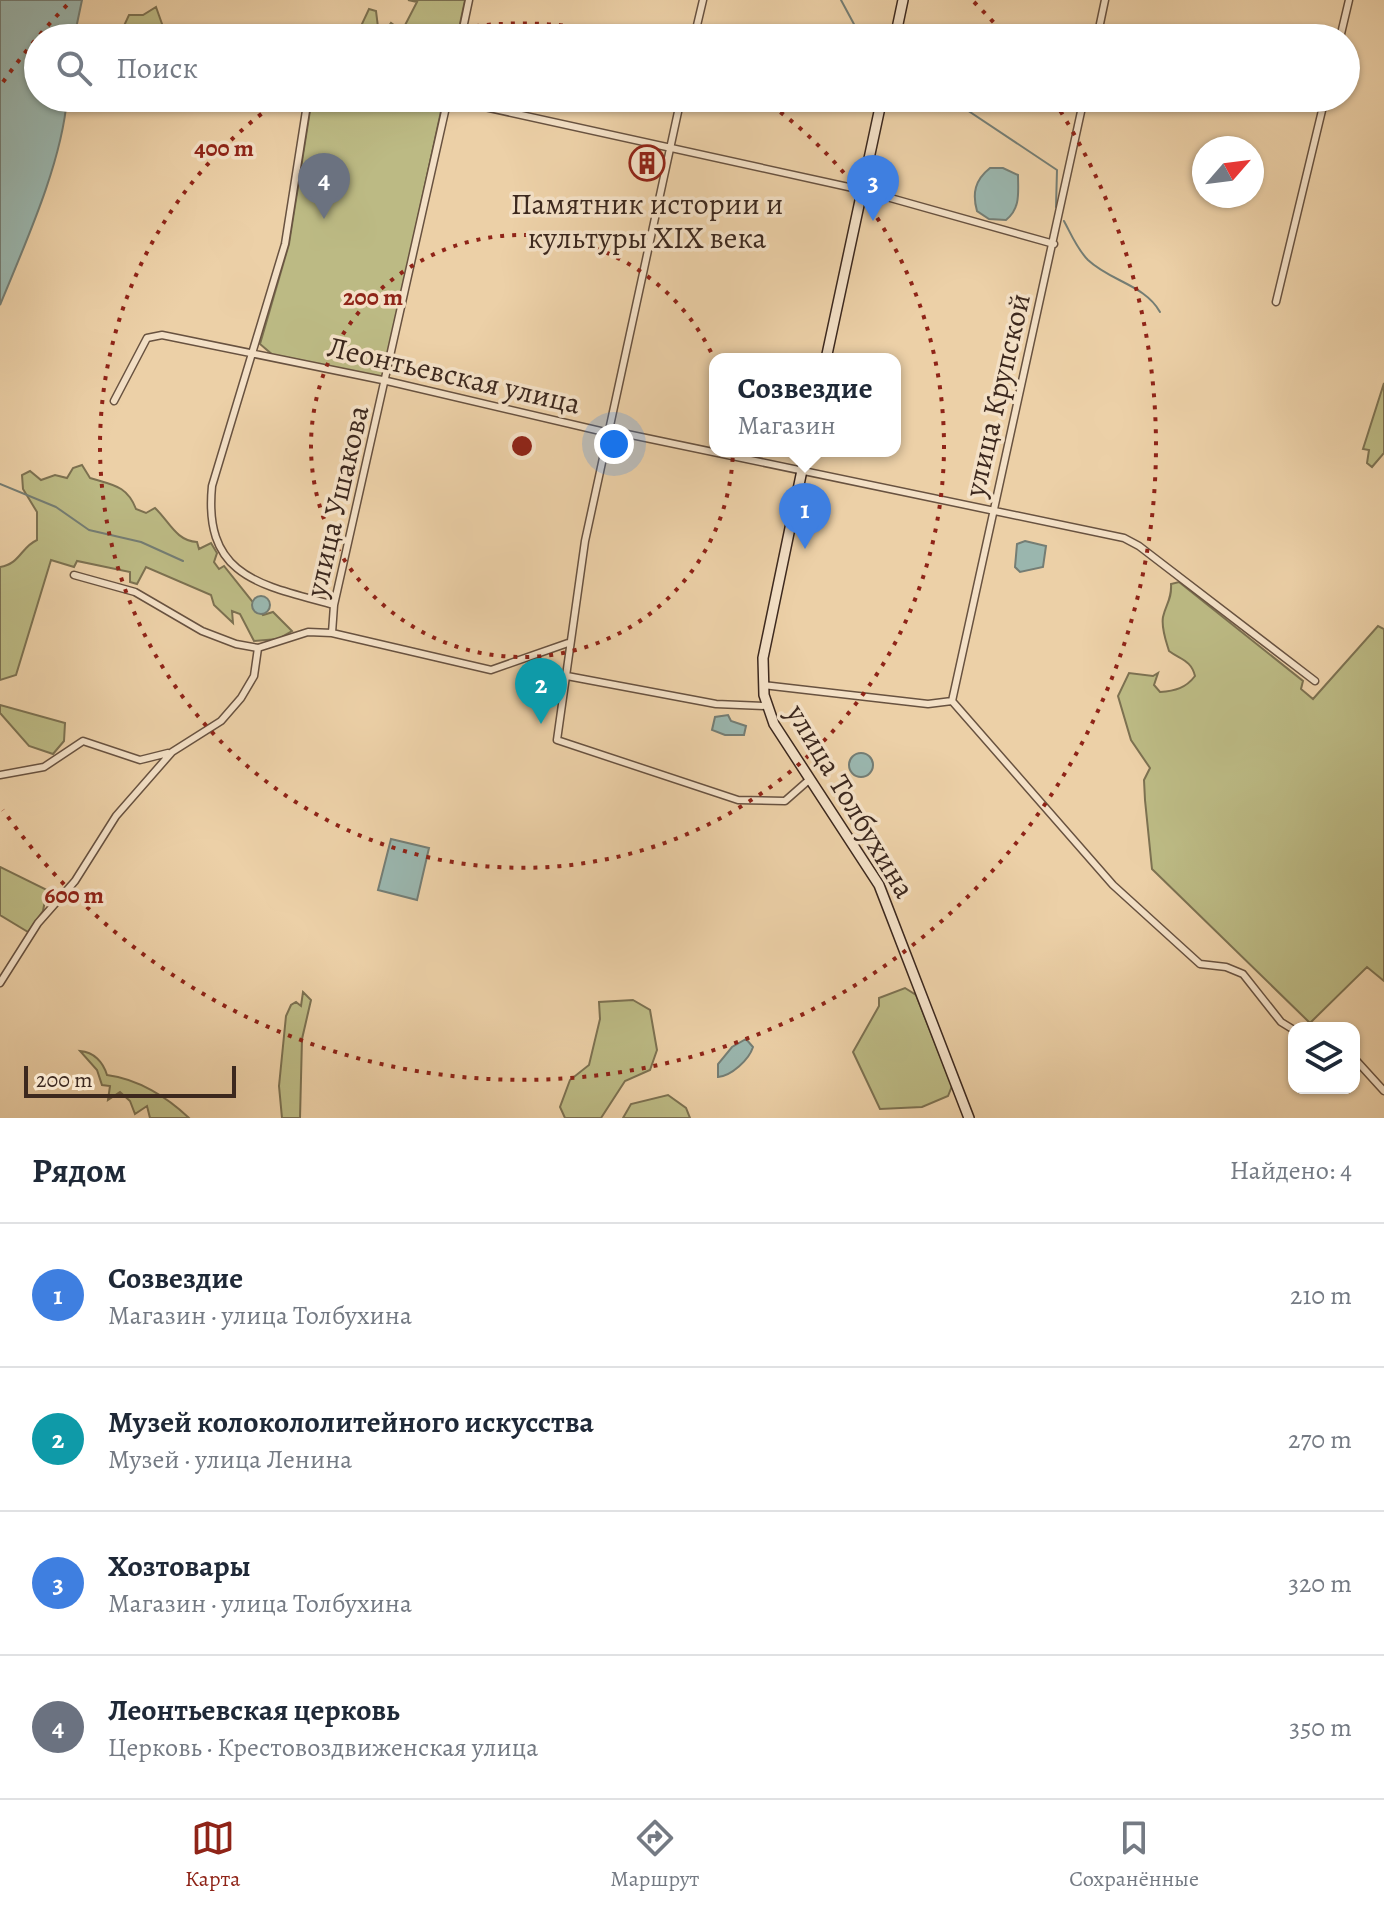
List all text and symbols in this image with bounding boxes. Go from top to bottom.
search box [24,24,1360,112]
icon: search [52,46,96,90]
text: Поиск [116,48,198,88]
text: 400 m [194,132,254,164]
north arrow [1192,136,1264,208]
building icon: Памятник истории и культуры XIX века [628,144,666,182]
pin: 4 [298,153,350,219]
pin: 3 [847,155,899,221]
place label: Памятник истории и культуры XIX века [511,184,783,258]
text: 200 m [343,281,403,313]
street label: улица Крупской [954,289,1040,502]
street label: Леонтьевская улица [324,326,585,424]
popup [709,353,901,457]
text: Созвездие [737,368,873,408]
street label: улица Ушакова [295,401,378,602]
text: Магазин [737,408,836,443]
your location [594,424,634,464]
centre of rings [508,432,536,460]
pin: 1 [779,483,831,549]
pin: 2 [515,658,567,724]
street label: улица Толбухина [777,696,925,906]
text: 600 m [44,879,104,911]
map controls [1288,1022,1360,1094]
button: layers [1288,1022,1360,1094]
scale bar [24,1062,236,1098]
text: 200 m [36,1065,93,1095]
text: Рядом [32,1147,126,1194]
text: Найдено: 4 [1230,1153,1352,1188]
text: Созвездие [108,1258,243,1298]
text: 1 [53,1278,63,1313]
text: 210 m [1290,1278,1352,1313]
text: Магазин · улица Толбухина [108,1298,412,1333]
text: Музей колокололитейного искусства [108,1402,594,1442]
text: 2 [52,1422,64,1457]
text: 270 m [1288,1422,1352,1457]
text: Музей · улица Ленина [108,1442,352,1477]
text: Хозтовары [108,1546,251,1586]
text: 3 [52,1566,64,1601]
text: 320 m [1288,1566,1352,1601]
text: Магазин · улица Толбухина [108,1586,412,1621]
text: Леонтьевская церковь [108,1690,400,1730]
text: 4 [52,1710,64,1745]
text: 350 m [1289,1710,1352,1745]
text: Церковь · Крестовоздвиженская улица [108,1730,538,1765]
tab: Карта [185,1816,240,1894]
tab: Маршрут [610,1816,699,1894]
tab: Сохранённые [1069,1816,1199,1894]

